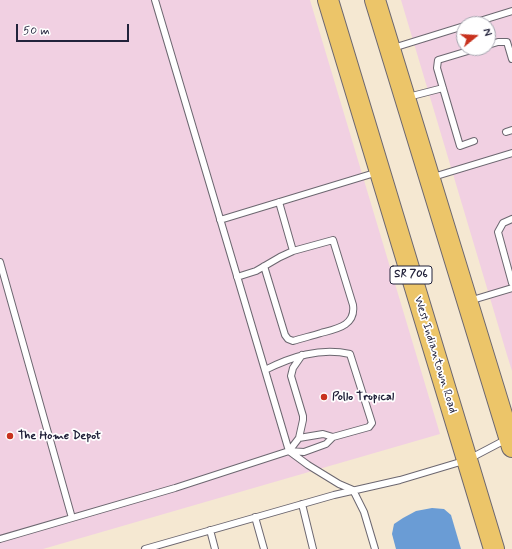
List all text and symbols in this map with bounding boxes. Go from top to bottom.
scale bar [18,16,131,42]
north arrow [456,16,496,56]
text: 50 m [23,23,50,39]
text: N [479,27,494,38]
road number: SR 706 [390,266,432,284]
street label: West Indiantown Road [410,295,460,415]
place label: Pollo Tropical [332,390,394,404]
marker: Pollo Tropical [319,392,329,402]
place label: The Home Depot [18,429,101,443]
marker: The Home Depot [5,431,15,441]

